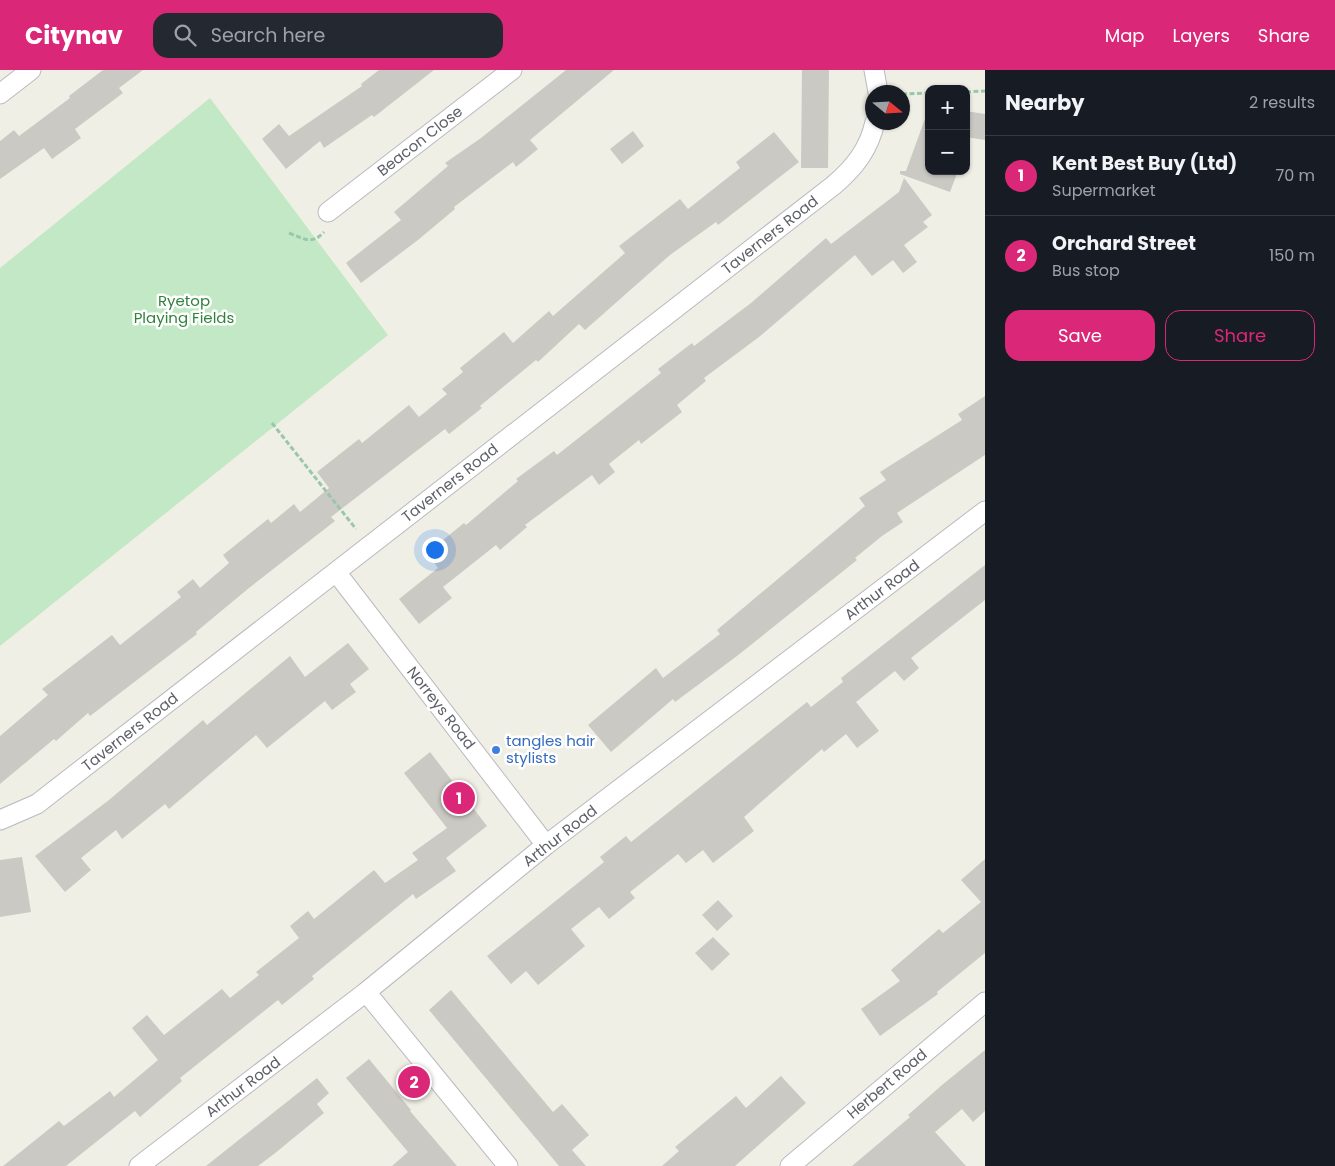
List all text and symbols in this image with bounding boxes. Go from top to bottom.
search box [153,13,503,58]
text: Citynav [25,19,123,52]
icon: search [171,21,199,49]
text: Search here [211,22,325,49]
text: Map [1105,23,1145,48]
text: Layers [1173,23,1230,48]
text: Share [1258,23,1310,48]
north arrow [865,85,910,130]
map controls [925,85,970,175]
button: + [925,85,970,130]
text: Nearby [1005,88,1085,117]
text: 2 results [1249,91,1315,114]
street label: Beacon Close [373,101,467,181]
button: − [925,130,970,175]
text: Kent Best Buy (Ltd) [1052,150,1237,177]
text: 1 [1018,164,1024,187]
text: 70 m [1275,164,1315,187]
text: Supermarket [1052,179,1156,202]
street label: Taverners Road [717,190,822,279]
text: Orchard Street [1052,230,1196,257]
text: 2 [1016,244,1026,267]
text: 150 m [1269,244,1315,267]
text: Bus stop [1052,259,1120,282]
park label: Ryetop Playing Fields [134,290,234,328]
button: Save [1005,310,1155,361]
button: Share [1165,310,1315,361]
street label: Taverners Road [397,438,502,527]
your location [422,537,448,563]
street label: Arthur Road [840,554,924,625]
street label: Norreys Road [402,662,480,754]
street label: Taverners Road [77,687,182,776]
place label: tangles hair stylists [506,730,596,768]
marker: tangles hair stylists [490,744,502,756]
pin: 1 [443,779,475,817]
street label: Arthur Road [518,800,601,871]
street label: Herbert Road [842,1044,931,1123]
street label: Arthur Road [201,1051,285,1122]
pin: 2 [398,1063,430,1101]

